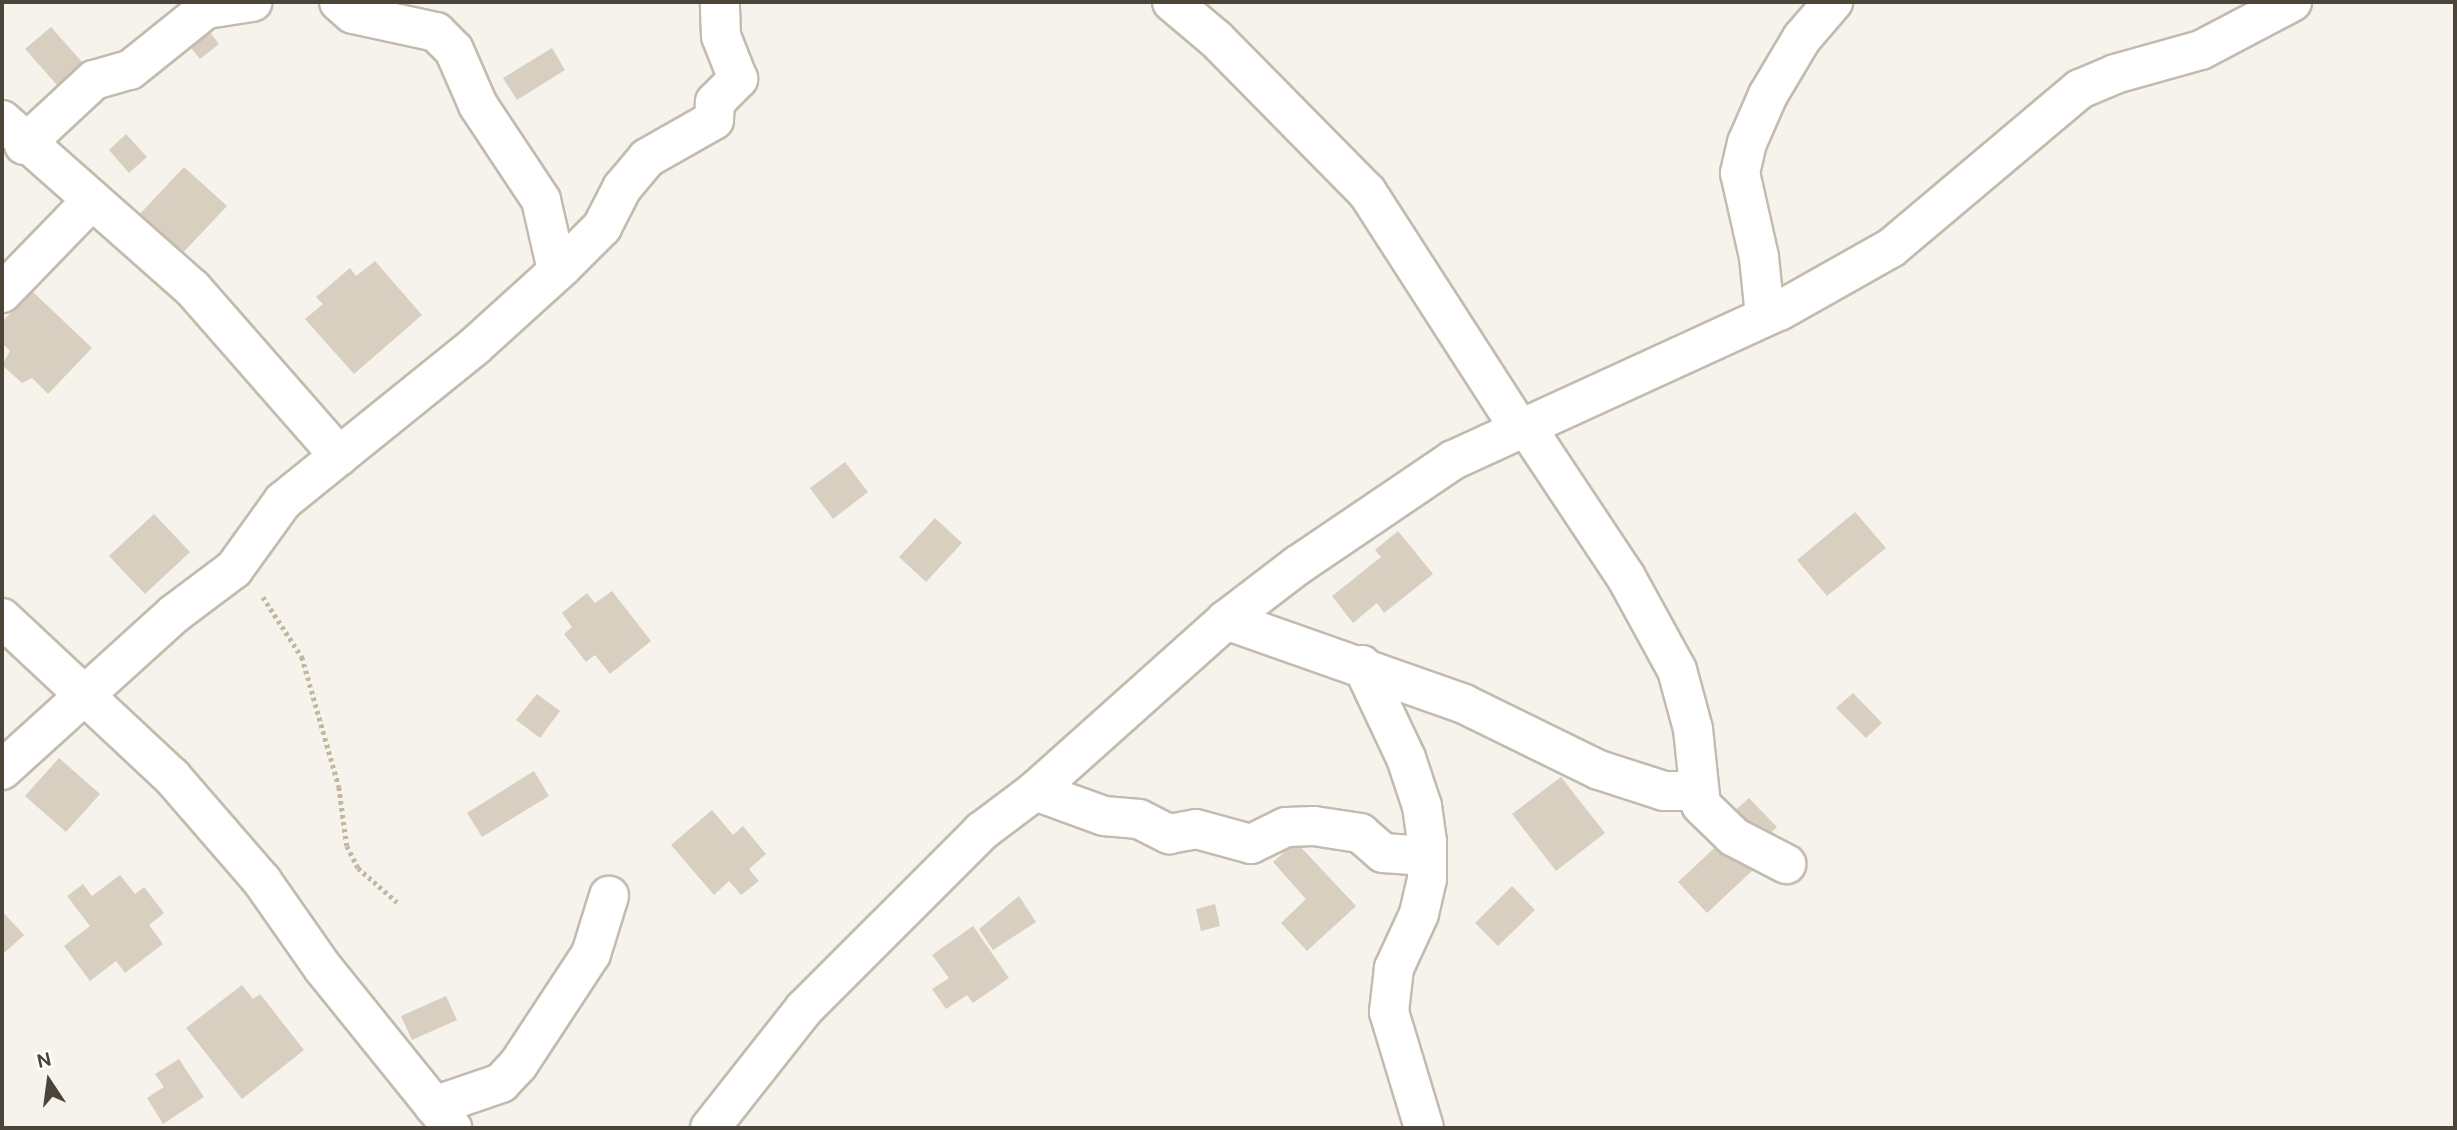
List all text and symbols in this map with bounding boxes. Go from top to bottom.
north arrow [14,1046,84,1116]
text: N [35,1046,54,1074]

